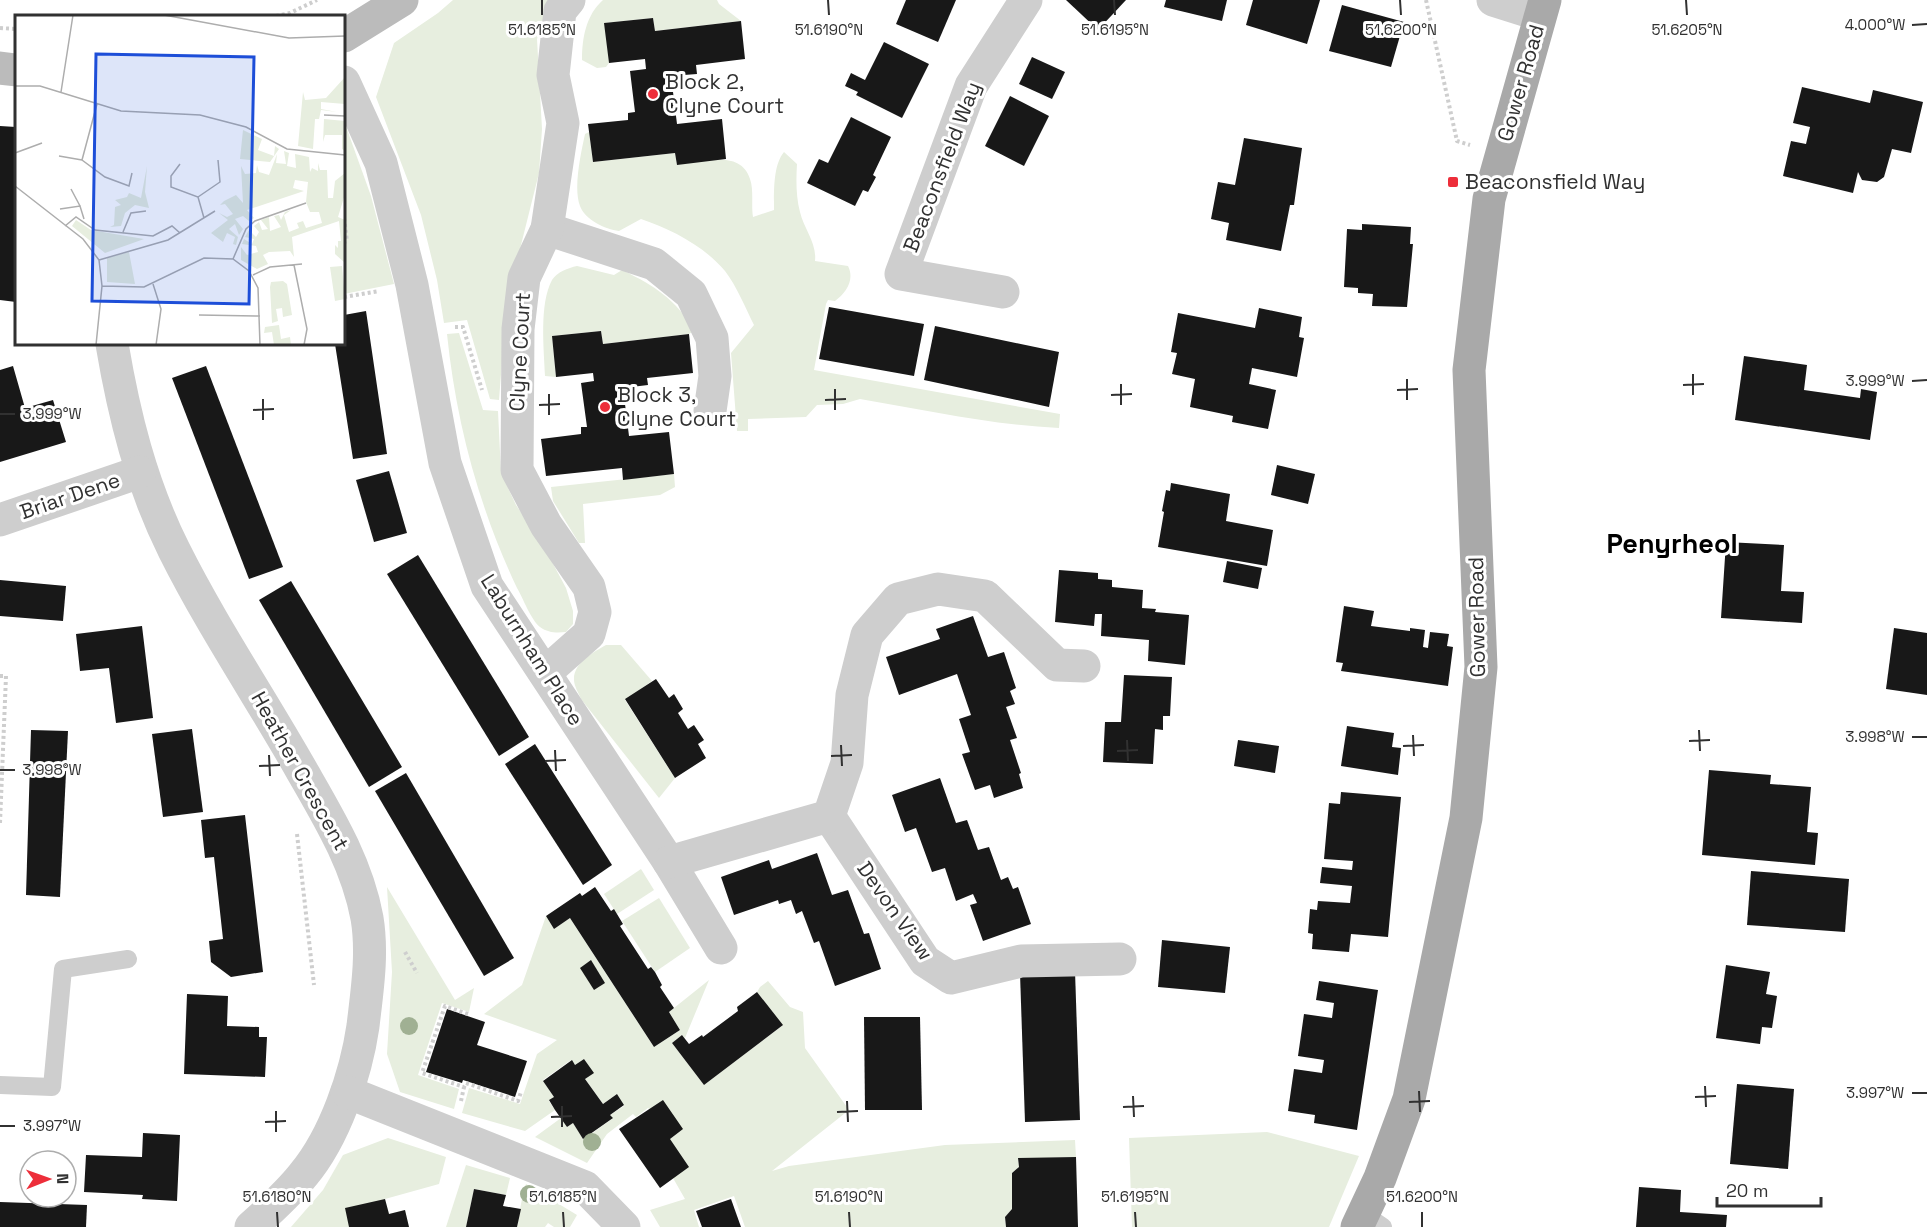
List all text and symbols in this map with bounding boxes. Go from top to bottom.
inset map [15,15,345,345]
text: 4.000°W [1845,15,1905,34]
text: 51.6185°N [508,20,576,39]
text: 51.6190°N [795,20,863,39]
text: 51.6195°N [1081,20,1149,39]
text: 51.6200°N [1365,20,1437,39]
text: 51.6205°N [1651,20,1723,39]
street label: Gower Road [1491,21,1550,145]
place label: Block 2, Clyne Court [665,68,784,119]
street label: Beaconsfield Way [897,78,986,256]
marker: Block 2, Clyne Court [646,87,660,101]
place label: Beaconsfield Way [1465,168,1645,195]
marker: Beaconsfield Way [1446,175,1460,189]
street label: Clyne Court [503,292,536,412]
text: 3.999°W [1845,371,1905,390]
place label: Block 3, Clyne Court [617,381,736,432]
marker: Block 3, Clyne Court [598,400,612,414]
text: 3.999°W [22,404,82,423]
street label: Briar Dene [16,466,123,525]
district label: Penyrheol [1606,526,1738,561]
street label: Gower Road [1462,557,1491,678]
street label: Laburnham Place [475,569,590,731]
street label: Heather Crescent [246,687,355,855]
text: 3.998°W [1845,727,1905,746]
text: 3.998°W [22,760,82,779]
street label: Devon View [851,856,939,966]
text: 3.997°W [1846,1083,1904,1102]
text: 3.997°W [23,1116,81,1135]
north arrow [18,1149,78,1209]
scale bar [1717,1170,1820,1208]
text: N [52,1173,73,1184]
text: 20 m [1726,1179,1769,1202]
text: 51.6180°N [243,1187,311,1206]
text: 51.6185°N [529,1187,597,1206]
text: 51.6190°N [815,1187,883,1206]
text: 51.6195°N [1101,1187,1169,1206]
text: 51.6200°N [1386,1187,1458,1206]

